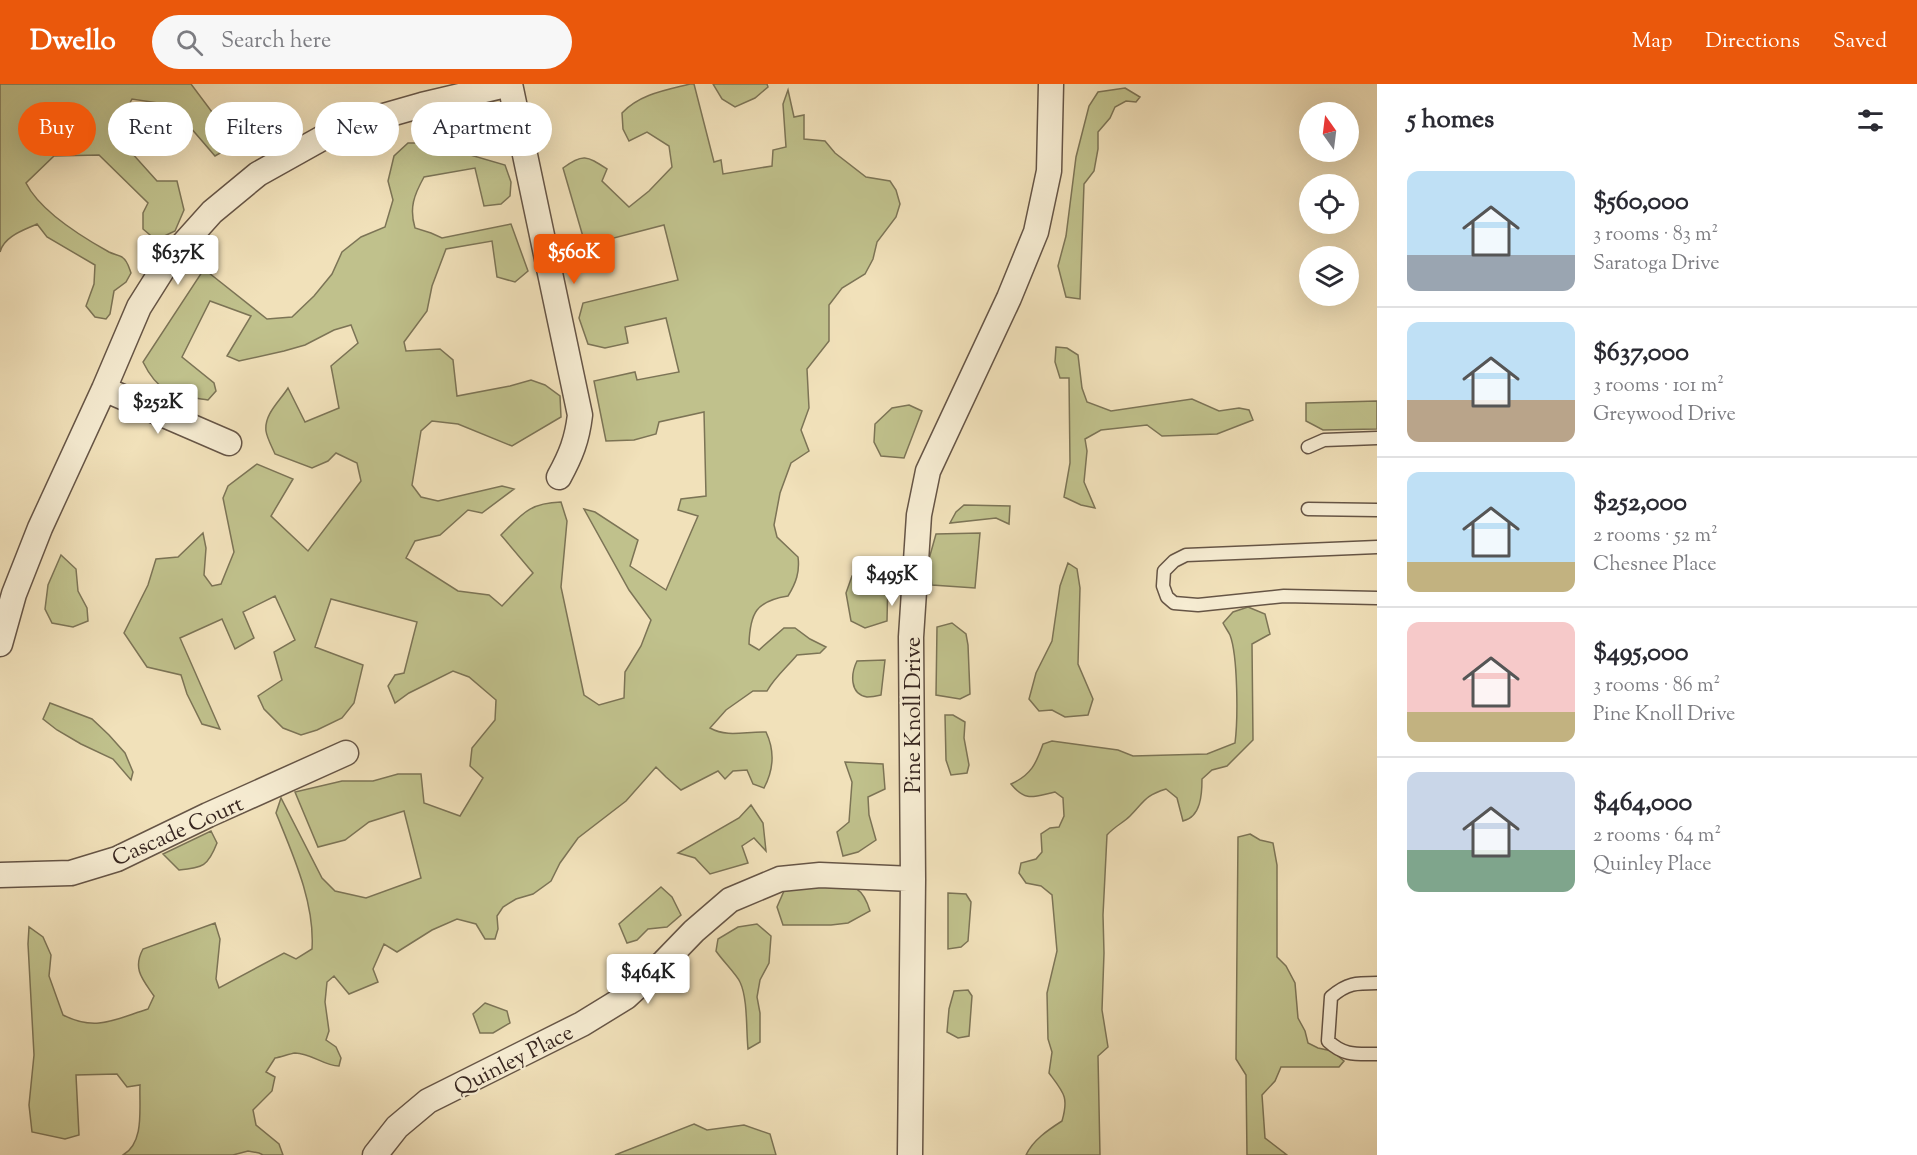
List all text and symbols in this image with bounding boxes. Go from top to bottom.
search box [152,15,572,69]
text: Dwello [30,22,116,62]
icon: search [173,26,206,59]
text: Search here [221,26,331,58]
text: Map [1632,27,1672,57]
text: Directions [1705,27,1800,57]
text: Saved [1833,27,1887,57]
chip: Buy [18,102,96,156]
chip: Rent [108,102,193,156]
chip: Filters [205,102,303,156]
chip: New [315,102,399,156]
chip: Apartment [411,102,552,156]
north arrow [1299,102,1359,162]
map controls [1299,102,1359,306]
text: 5 homes [1407,102,1494,139]
icon: filters [1854,104,1887,137]
button: locate [1299,174,1359,234]
text: $560,000 [1593,184,1689,221]
icon: home [1455,195,1527,267]
text: 3 rooms · 83 m² [1593,221,1718,250]
pin: $560K [532,234,616,285]
pin: $637K [136,235,220,286]
text: $560K [548,239,600,268]
text: $637K [151,240,205,269]
button: layers [1299,246,1359,306]
text: Saratoga Drive [1593,250,1720,279]
text: $637,000 [1593,335,1689,372]
icon: home [1455,346,1527,418]
text: 3 rooms · 101 m² [1593,372,1724,401]
pin: $252K [116,384,200,435]
text: $252K [133,389,183,418]
text: Greywood Drive [1593,401,1736,430]
text: $252,000 [1593,485,1687,522]
icon: home [1455,496,1527,568]
text: 2 rooms · 52 m² [1593,522,1718,551]
text: Chesnee Place [1593,551,1717,580]
pin: $495K [850,556,934,607]
text: $495K [866,561,918,590]
text: $495,000 [1593,635,1689,672]
street label: Pine Knoll Drive [899,637,931,793]
icon: home [1455,646,1527,718]
text: 3 rooms · 86 m² [1593,672,1720,701]
text: Pine Knoll Drive [1593,701,1735,730]
text: $464,000 [1593,785,1692,822]
street label: Cascade Court [107,789,249,876]
icon: home [1455,796,1527,868]
text: 2 rooms · 64 m² [1593,822,1721,851]
text: Quinley Place [1593,851,1712,880]
pin: $464K [606,954,690,1005]
text: $464K [621,959,675,988]
street label: Quinley Place [449,1018,580,1106]

